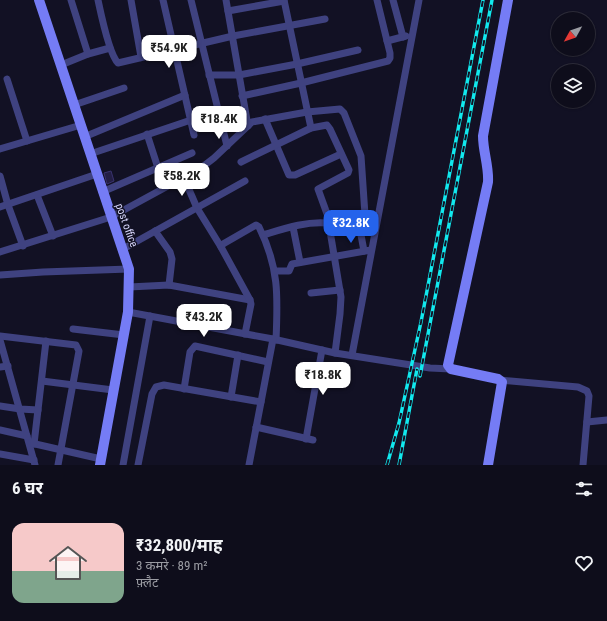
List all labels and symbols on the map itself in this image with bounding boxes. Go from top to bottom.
north arrow [551,12,595,56]
pin: ₹54.9K [136,35,202,69]
pin: ₹18.4K [186,106,252,140]
pin: ₹58.2K [149,163,215,197]
street label: post office [113,201,140,249]
pin: ₹32.8K [318,210,384,244]
pin: ₹43.2K [171,304,237,338]
pin: ₹18.8K [290,362,356,396]

